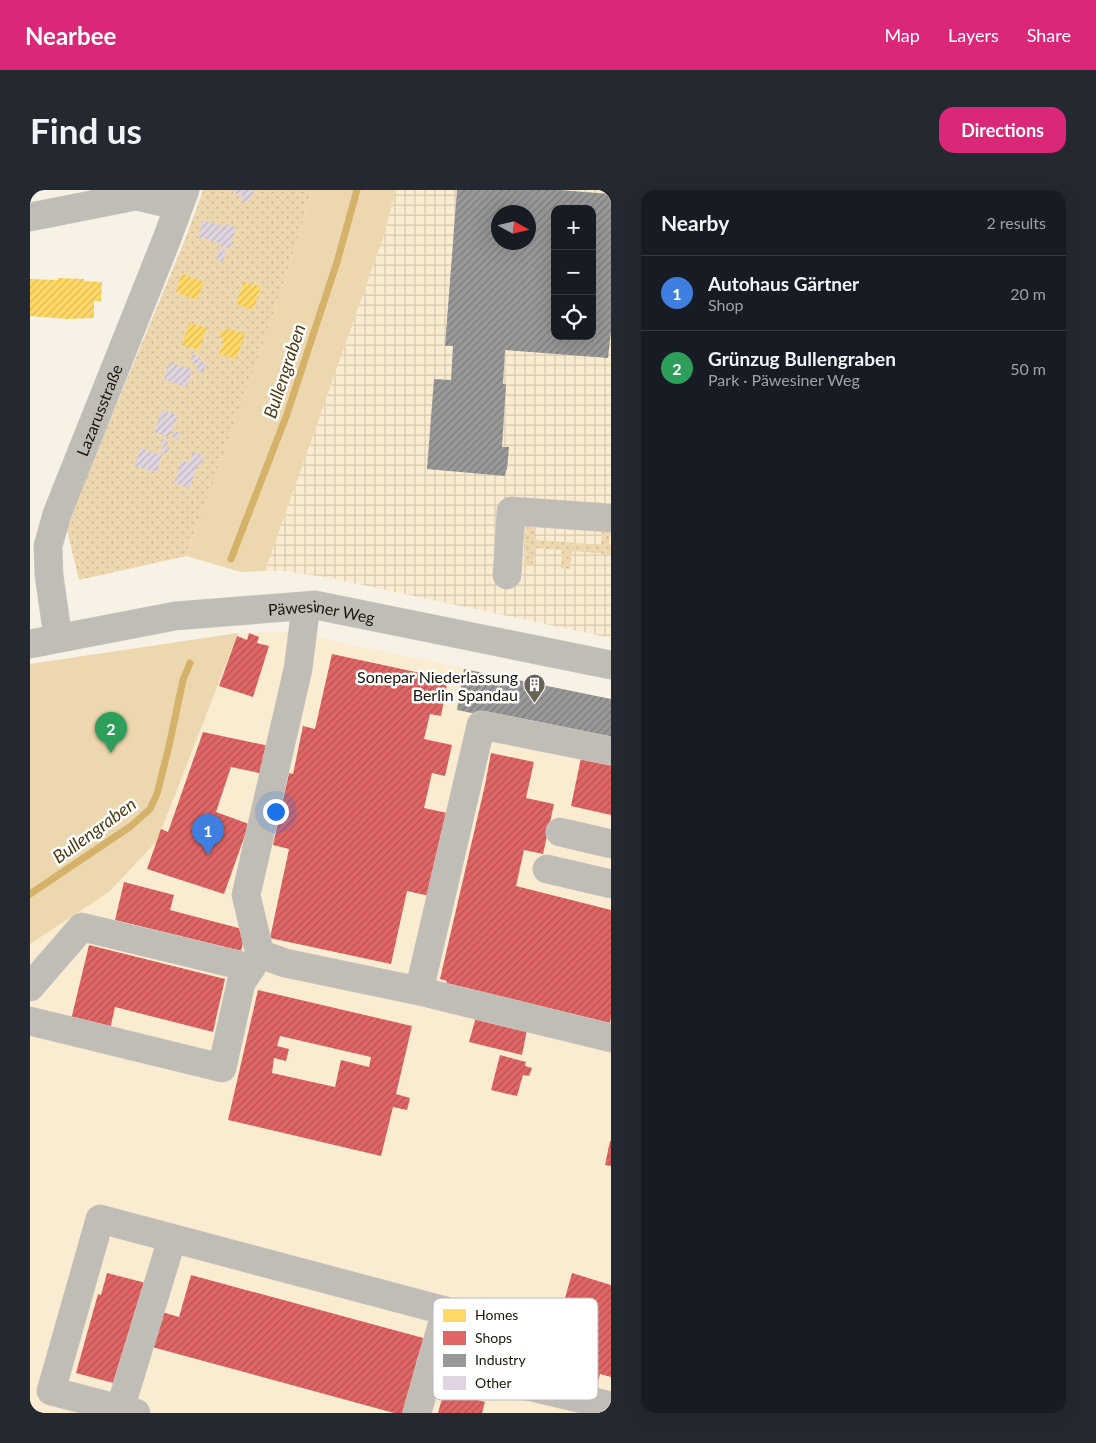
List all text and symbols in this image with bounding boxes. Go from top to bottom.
text: Nearbee [25,21,116,50]
text: Map [884,24,920,46]
text: Layers [948,24,999,46]
text: Share [1027,24,1071,46]
button: Directions [939,107,1066,153]
text: Find us [30,109,142,151]
north arrow [491,205,536,250]
map controls [551,205,596,340]
button: + [551,205,596,250]
text: Nearby [661,210,729,235]
text: 2 results [986,213,1046,232]
button: − [551,250,596,295]
text: Autohaus Gärtner [708,272,859,295]
text: 1 [672,284,682,303]
text: 20 m [1010,284,1046,303]
button: locate [551,295,596,340]
text: Shop [708,295,744,314]
water label: Bullengraben [258,321,310,421]
text: Grünzug Bullengraben [708,347,896,370]
text: 2 [672,359,682,378]
text: 50 m [1010,359,1046,378]
street label: Lazarusstraße [72,361,125,459]
text: Park · Päwesiner Weg [708,370,860,389]
street label: Päwesiner Weg [267,595,377,626]
place label: Sonepar Niederlassung Berlin Spandau [357,667,518,704]
building icon: Sonepar Niederlassung Berlin Spandau [522,673,546,704]
pin: 2 [95,712,127,753]
water label: Bullengraben [48,792,140,868]
your location [263,799,289,825]
pin: 1 [192,814,224,855]
legend [433,1298,598,1400]
text: Homes [475,1306,518,1323]
text: Shops [475,1329,512,1346]
text: Industry [475,1351,526,1368]
text: Other [475,1374,512,1391]

